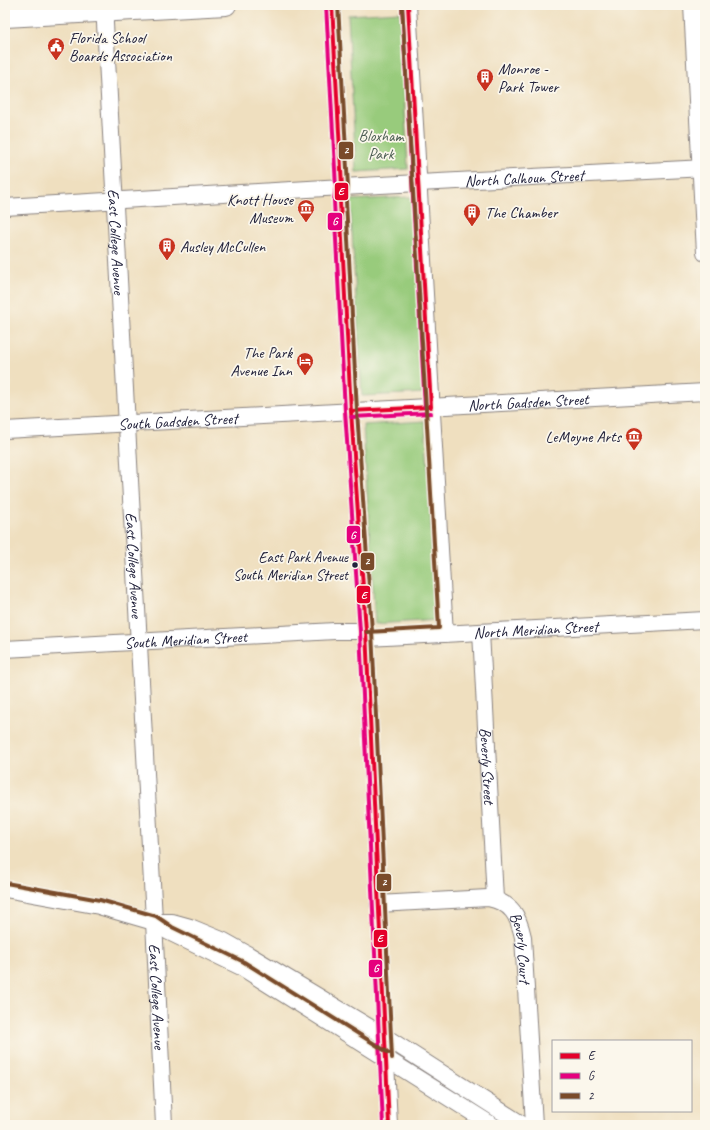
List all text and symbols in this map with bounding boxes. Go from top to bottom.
place label: Florida School Boards Association [69,28,173,66]
public building icon: Florida School Boards Association [46,36,66,61]
place label: Monroe - Park Tower [498,59,560,97]
building icon: Monroe - Park Tower [475,67,495,92]
park label: Bloxham Park [359,126,406,164]
line badge: 2 [338,141,354,160]
text: 2 [344,143,350,157]
street label: North Calhoun Street [464,165,587,192]
line badge: E [334,182,349,201]
text: E [338,184,346,198]
street label: East College Avenue [103,188,129,297]
place label: Knott House Museum [227,190,295,228]
museum icon: Knott House Museum [296,198,316,223]
building icon: The Chamber [462,202,482,227]
place label: The Chamber [485,203,559,223]
line badge: G [327,212,343,231]
text: G [332,214,339,228]
building icon: Ausley McCullen [157,236,177,261]
place label: Ausley McCullen [180,237,266,257]
place label: The Park Avenue Inn [231,343,293,381]
hotel icon: The Park Avenue Inn [295,351,315,376]
street label: North Gadsden Street [467,389,591,416]
street label: South Gadsden Street [118,408,241,435]
museum icon: LeMoyne Arts [624,426,644,451]
place label: LeMoyne Arts [546,427,623,447]
street label: East College Avenue [121,512,147,620]
line badge: G [346,525,361,544]
text: G [350,528,357,542]
place label: East Park Avenue South Meridian Street [233,548,350,585]
line badge: 2 [360,552,375,571]
text: 2 [365,554,371,568]
marker: East Park Avenue South Meridian Street [350,560,360,570]
line badge: E [356,585,371,604]
text: E [361,588,369,602]
street label: North Meridian Street [473,617,601,643]
street label: South Meridian Street [124,627,249,653]
street label: Beverly Street [475,727,499,806]
line badge: 2 [376,873,392,892]
text: 2 [382,875,388,889]
street label: Beverly Court [505,909,535,987]
line badge: E [373,929,388,948]
text: E [377,931,385,945]
street label: East College Avenue [144,943,169,1052]
line badge: G [368,959,383,978]
text: G [373,961,380,975]
legend [552,1040,692,1112]
text: E [588,1048,596,1064]
text: G [588,1068,595,1084]
text: 2 [588,1088,595,1104]

